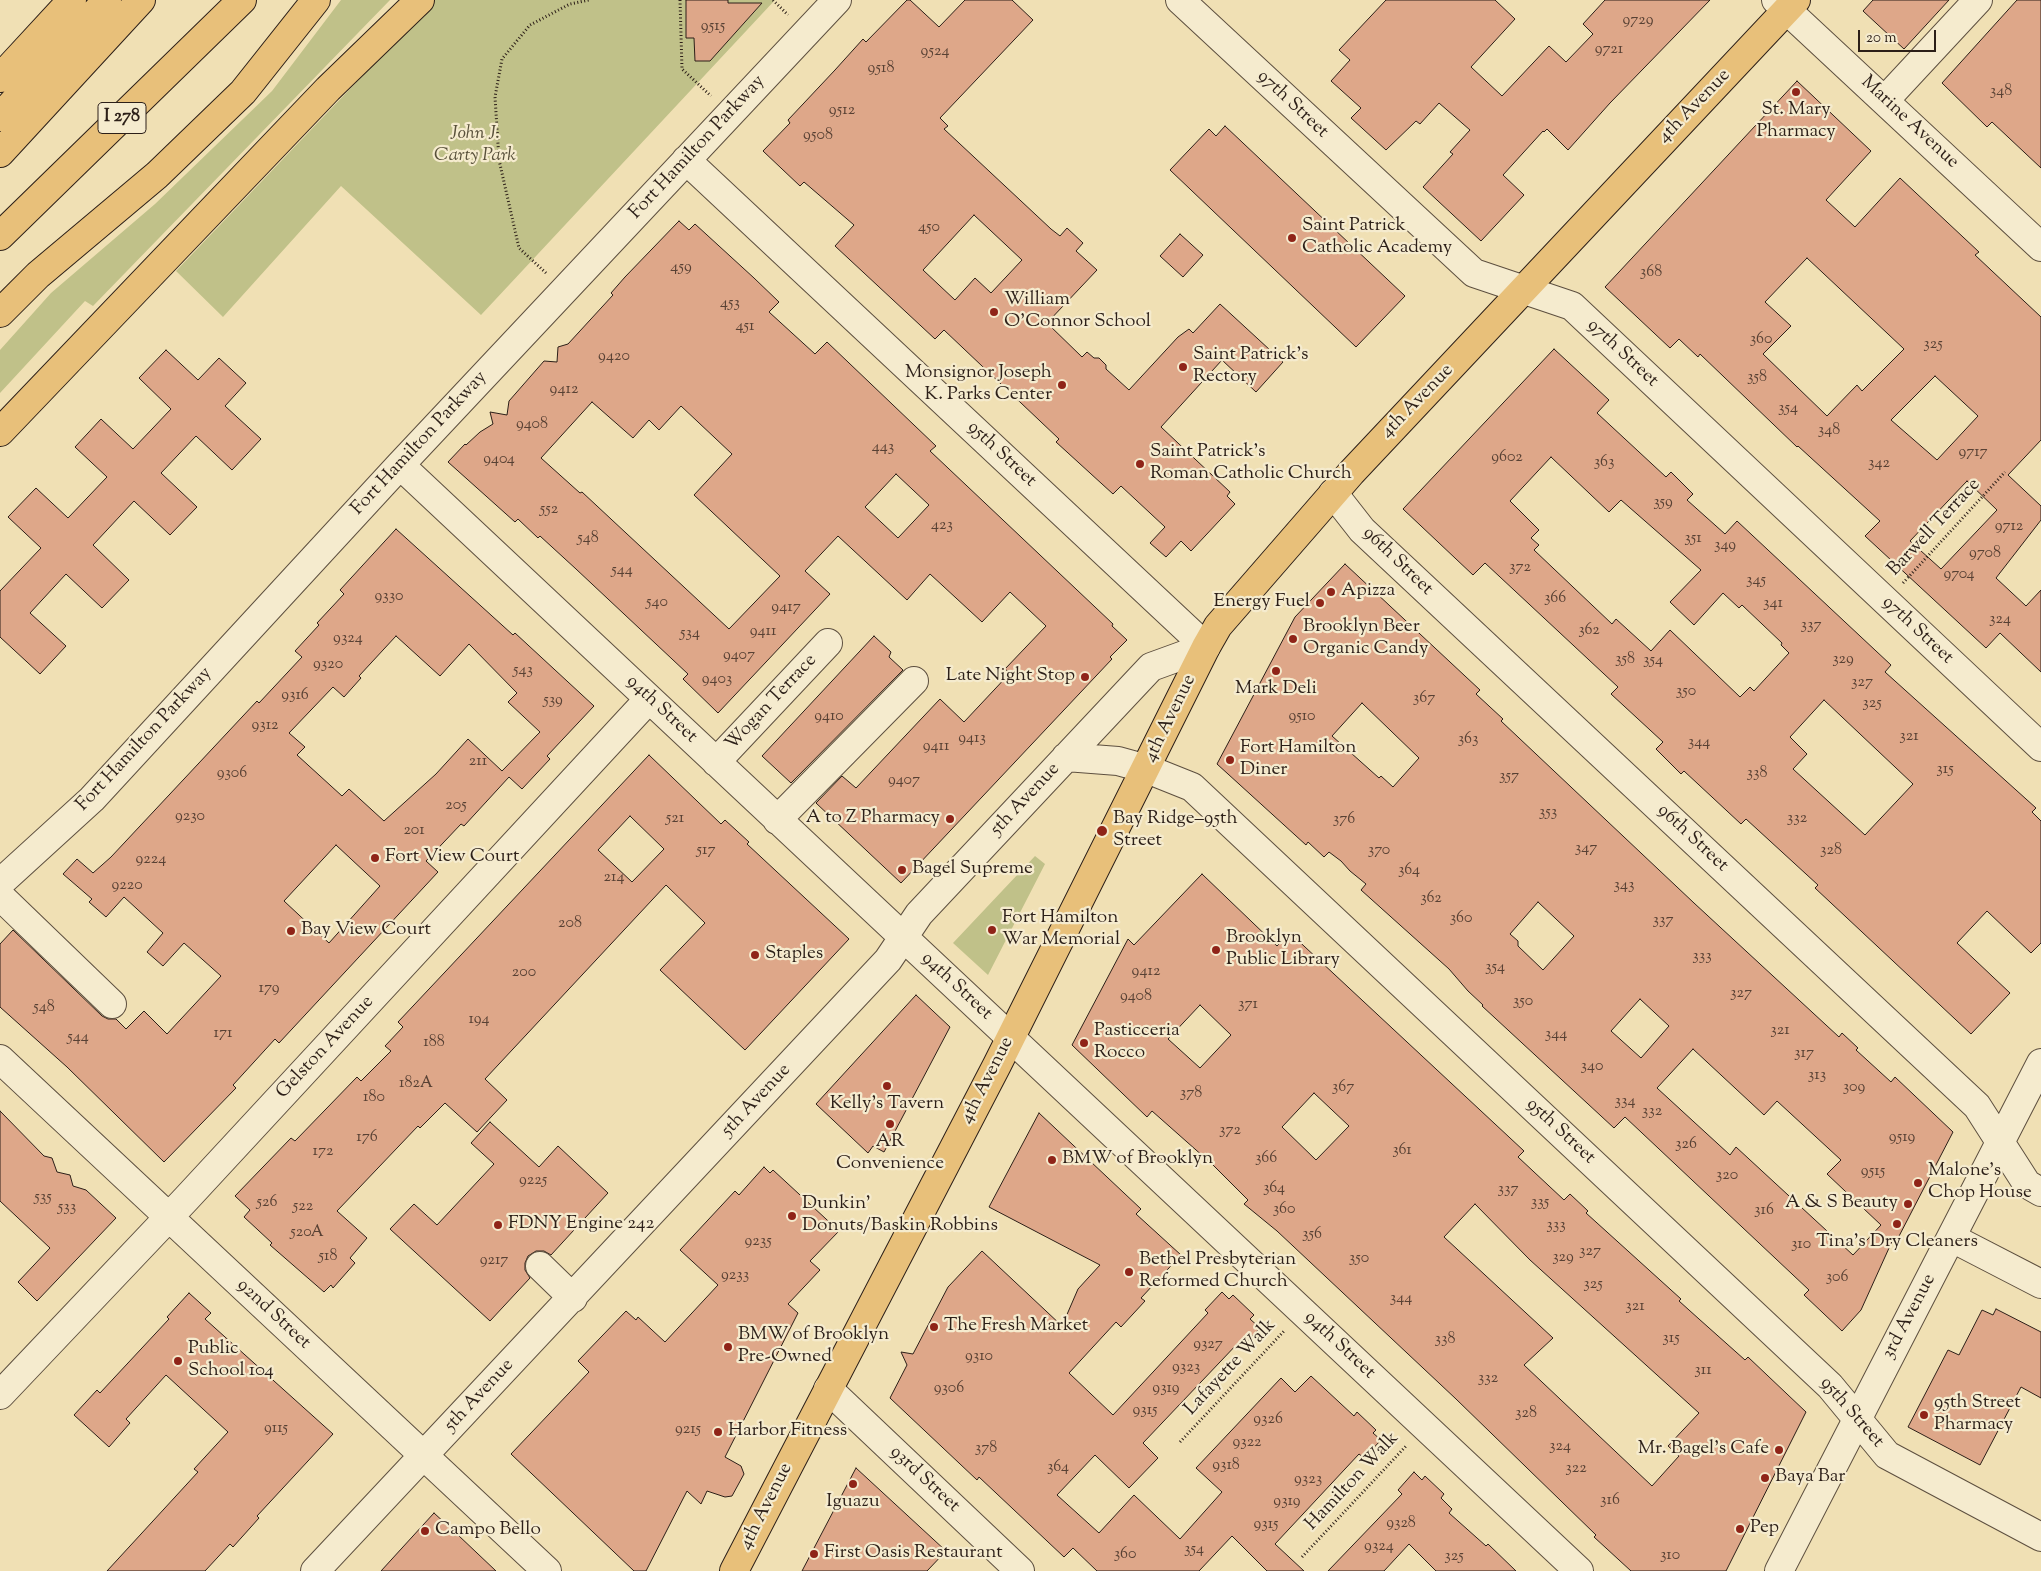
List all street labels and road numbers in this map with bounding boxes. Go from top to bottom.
street label: 4th Avenue [1654,65,1736,149]
street label: 97th Street [1251,66,1333,144]
street label: Fort Hamilton Parkway [625,71,771,225]
street label: Marine Avenue [1855,72,1963,174]
road number: I 278 [98,102,146,134]
street label: 97th Street [1581,315,1663,393]
street label: 4th Avenue [1377,360,1459,444]
street label: Fort Hamilton Parkway [347,367,493,521]
street label: 95th Street [962,417,1040,493]
street label: Barwell Terrace [1884,474,1986,582]
street label: 96th Street [1357,523,1437,601]
street label: 97th Street [1876,592,1958,670]
street label: Wogan Terrace [721,650,823,756]
street label: Fort Hamilton Parkway [72,663,218,817]
street label: 94th Street [621,671,701,749]
street label: 4th Avenue [1140,671,1202,767]
street label: 5th Avenue [986,759,1066,841]
street label: 96th Street [1652,800,1732,878]
street label: 94th Street [916,948,996,1026]
street label: Gelston Avenue [272,992,380,1104]
street label: 4th Avenue [956,1034,1020,1128]
street label: 5th Avenue [717,1060,797,1142]
street label: 95th Street [1521,1094,1599,1170]
street label: 3rd Avenue [1878,1271,1942,1363]
street label: 92nd Street [231,1275,315,1355]
street label: 94th Street [1299,1307,1379,1385]
street label: Lafayette Walk [1181,1315,1281,1421]
street label: 5th Avenue [440,1355,520,1437]
street label: 95th Street [1814,1373,1888,1453]
street label: Hamilton Walk [1301,1428,1405,1536]
street label: 93rd Street [884,1442,964,1518]
street label: 4th Avenue [735,1460,799,1554]

